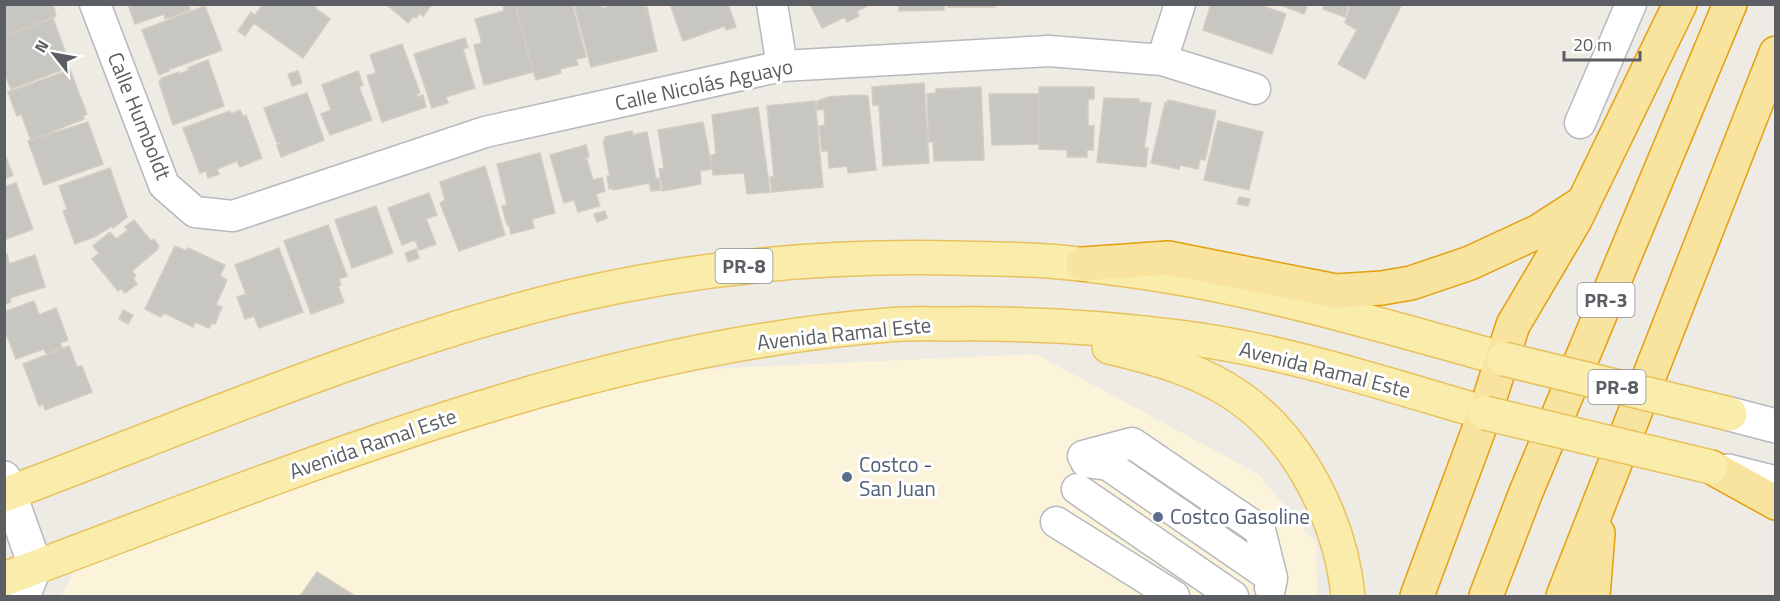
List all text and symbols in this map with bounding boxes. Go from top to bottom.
north arrow [24,24,84,84]
scale bar [1564,24,1640,62]
text: 20 m [1573,31,1612,58]
text: N [28,35,54,57]
street label: Calle Humboldt [100,47,180,185]
street label: Calle Nicolás Aguayo [612,50,796,119]
road number: PR-8 [716,249,772,283]
road number: PR-3 [1578,283,1634,317]
street label: Avenida Ramal Este [755,308,933,358]
street label: Avenida Ramal Este [1236,332,1414,406]
road number: PR-8 [1588,370,1646,404]
street label: Avenida Ramal Este [285,399,461,487]
place label: Costco - San Juan [859,448,936,504]
marker: Costco - San Juan [840,470,854,484]
place label: Costco Gasoline [1170,500,1310,532]
marker: Costco Gasoline [1151,510,1165,524]

